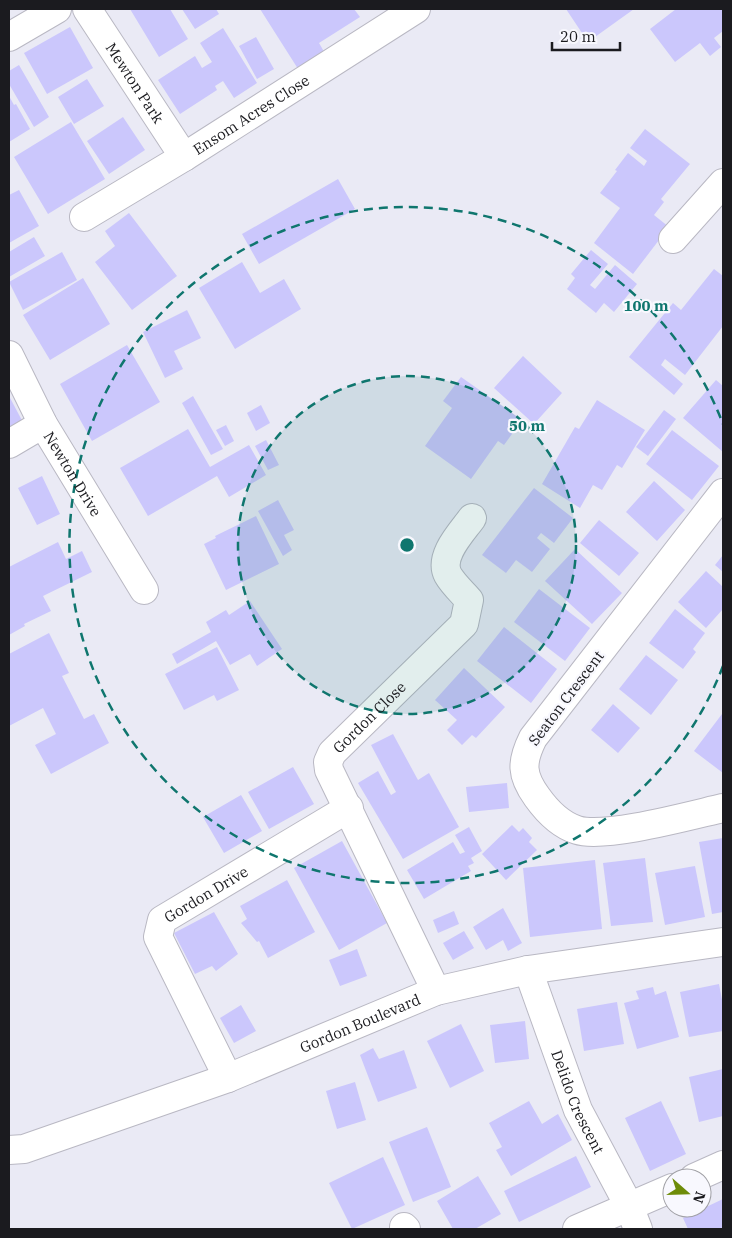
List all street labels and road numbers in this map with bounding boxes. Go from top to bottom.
street label: Mewton Park [102,39,169,127]
street label: Ensom Acres Close [189,70,313,158]
street label: Newton Drive [40,428,106,520]
street label: Seaton Crescent [524,647,608,749]
street label: Gordon Close [328,677,409,757]
street label: Gordon Drive [160,861,251,926]
street label: Gordon Boulevard [297,989,423,1056]
street label: Delido Crescent [548,1047,609,1157]

